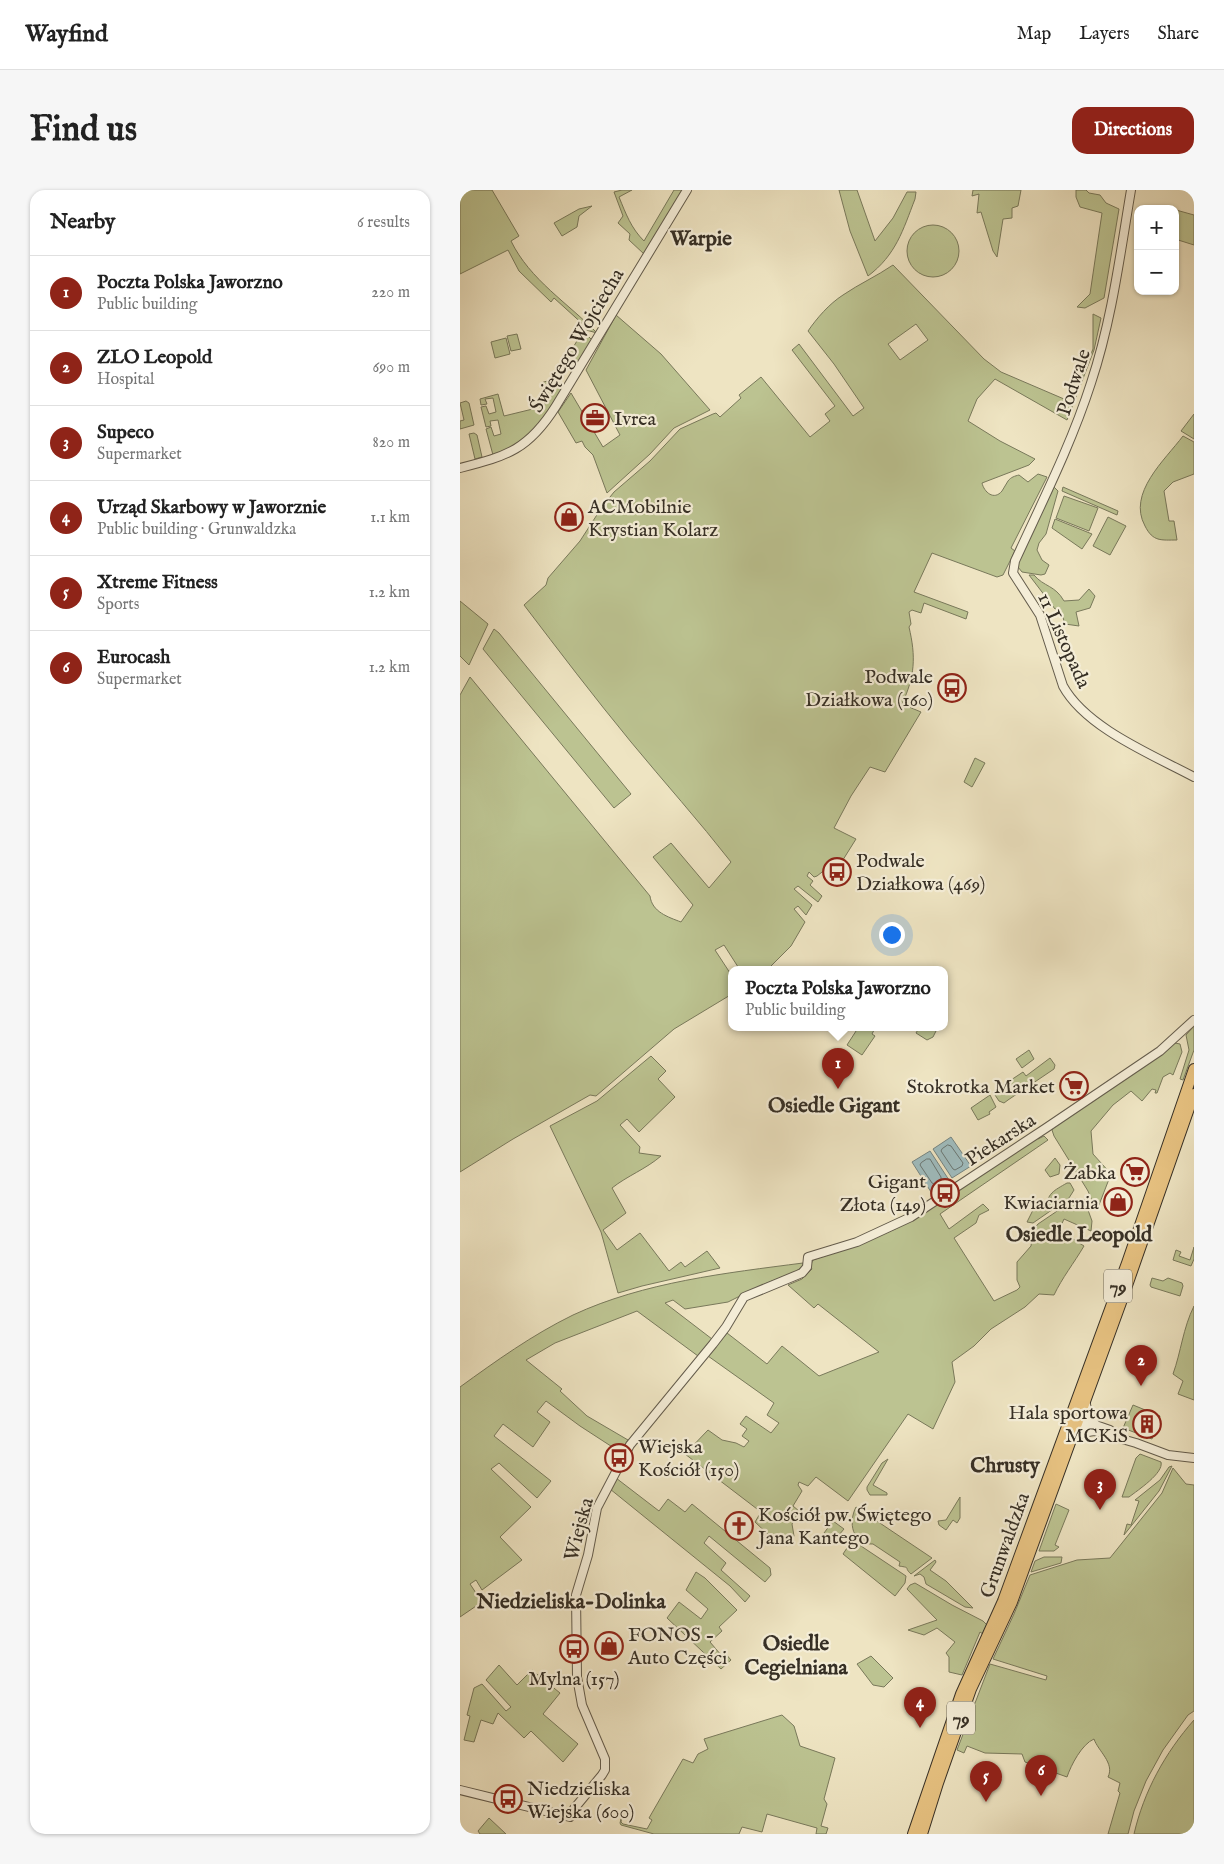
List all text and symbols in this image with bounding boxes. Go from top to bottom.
text: Wayfind [25,19,108,50]
text: Map [1017,23,1051,46]
text: Layers [1079,23,1130,46]
text: Share [1158,23,1199,46]
button: Directions [1072,107,1194,154]
text: Find us [30,108,137,153]
map controls [1134,205,1179,295]
button: + [1134,205,1179,250]
text: Nearby [50,209,115,236]
text: 6 results [357,213,410,233]
district label: Warpie [669,226,732,253]
button: − [1134,250,1179,295]
street label: Świętego Wojciecha [524,264,630,417]
text: Poczta Polska Jaworzno [97,271,283,295]
text: 1 [63,283,69,303]
text: 220 m [371,283,410,303]
text: Public building [97,295,197,315]
text: ZLO Leopold [97,346,212,370]
street label: Podwale [1052,346,1097,419]
text: 2 [62,358,70,378]
text: 690 m [373,358,410,378]
text: Hospital [97,370,154,390]
office icon: Ivrea [580,403,610,433]
place label: Ivrea [614,407,657,432]
text: Supeco [97,421,154,445]
text: 3 [63,433,69,453]
text: 820 m [373,433,410,453]
text: Supermarket [97,445,182,465]
place label: ACMobilnie Krystian Kolarz [587,495,718,543]
text: Urząd Skarbowy w Jaworznie [97,496,326,520]
shop icon: ACMobilnie Krystian Kolarz [554,502,584,532]
text: 4 [62,508,70,528]
text: 1.1 km [370,508,410,528]
text: Public building · Grunwaldzka [97,520,296,540]
text: Xtreme Fitness [97,571,218,595]
text: 5 [63,583,69,603]
text: 1.2 km [369,583,410,603]
street label: 11 Listopada [1031,589,1096,693]
text: Sports [97,595,139,615]
text: Eurocash [97,646,170,670]
text: 6 [63,658,69,678]
text: 1.2 km [369,658,410,678]
place label: Podwale Działkowa (160) [805,665,933,713]
text: Supermarket [97,670,182,690]
bus stop icon: Podwale Działkowa (160) [937,673,967,703]
place label: Podwale Działkowa (469) [856,849,985,897]
bus stop icon: Podwale Działkowa (469) [822,857,852,887]
your location [879,922,905,948]
popup [728,966,948,1031]
text: Poczta Polska Jaworzno [745,977,931,1001]
text: Public building [745,1001,845,1021]
pin: 1 [822,1048,854,1089]
supermarket icon: Stokrotka Market [1059,1071,1089,1101]
place label: Stokrotka Market [907,1075,1055,1100]
district label: Osiedle Gigant [768,1093,901,1120]
street label: Piekarska [961,1108,1041,1172]
supermarket icon: Żabka [1120,1157,1150,1187]
place label: Żabka [1063,1161,1116,1186]
place label: Gigant Złota (149) [840,1170,926,1218]
bus stop icon: Gigant Złota (149) [930,1178,960,1208]
shop icon: Kwiaciarnia [1103,1187,1133,1217]
place label: Kwiaciarnia [1003,1191,1099,1216]
district label: Osiedle Leopold [1006,1222,1153,1249]
road number: 79 [1104,1270,1132,1302]
pin: 2 [1125,1345,1157,1386]
place label: Hala sportowa MCKiS [1009,1401,1128,1449]
building icon: Hala sportowa MCKiS [1132,1409,1162,1439]
place label: Wiejska Kościół (150) [638,1435,739,1483]
bus stop icon: Wiejska Kościół (150) [604,1443,634,1473]
district label: Chrusty [970,1453,1041,1480]
pin: 3 [1084,1469,1116,1510]
street label: Grunwaldzka [975,1489,1036,1602]
street label: Wiejska [559,1495,600,1564]
place label: Kościół pw. Świętego Jana Kantego [756,1503,932,1551]
church icon: Kościół pw. Świętego Jana Kantego [724,1511,754,1541]
district label: Niedzieliska-Dolinka [475,1589,666,1616]
place label: FONOS - Auto Części [627,1623,727,1671]
shop icon: FONOS - Auto Części [594,1631,624,1661]
district label: Osiedle Cegielniana [744,1631,848,1682]
bus stop icon: Mylna (157) [559,1634,589,1664]
place label: Mylna (157) [528,1667,620,1692]
pin: 4 [904,1687,936,1728]
road number: 79 [947,1702,975,1735]
pin: 6 [1025,1755,1057,1796]
pin: 5 [970,1761,1002,1802]
place label: Niedzieliska Wiejska (600) [527,1777,634,1825]
bus stop icon: Niedzieliska Wiejska (600) [493,1784,523,1814]

